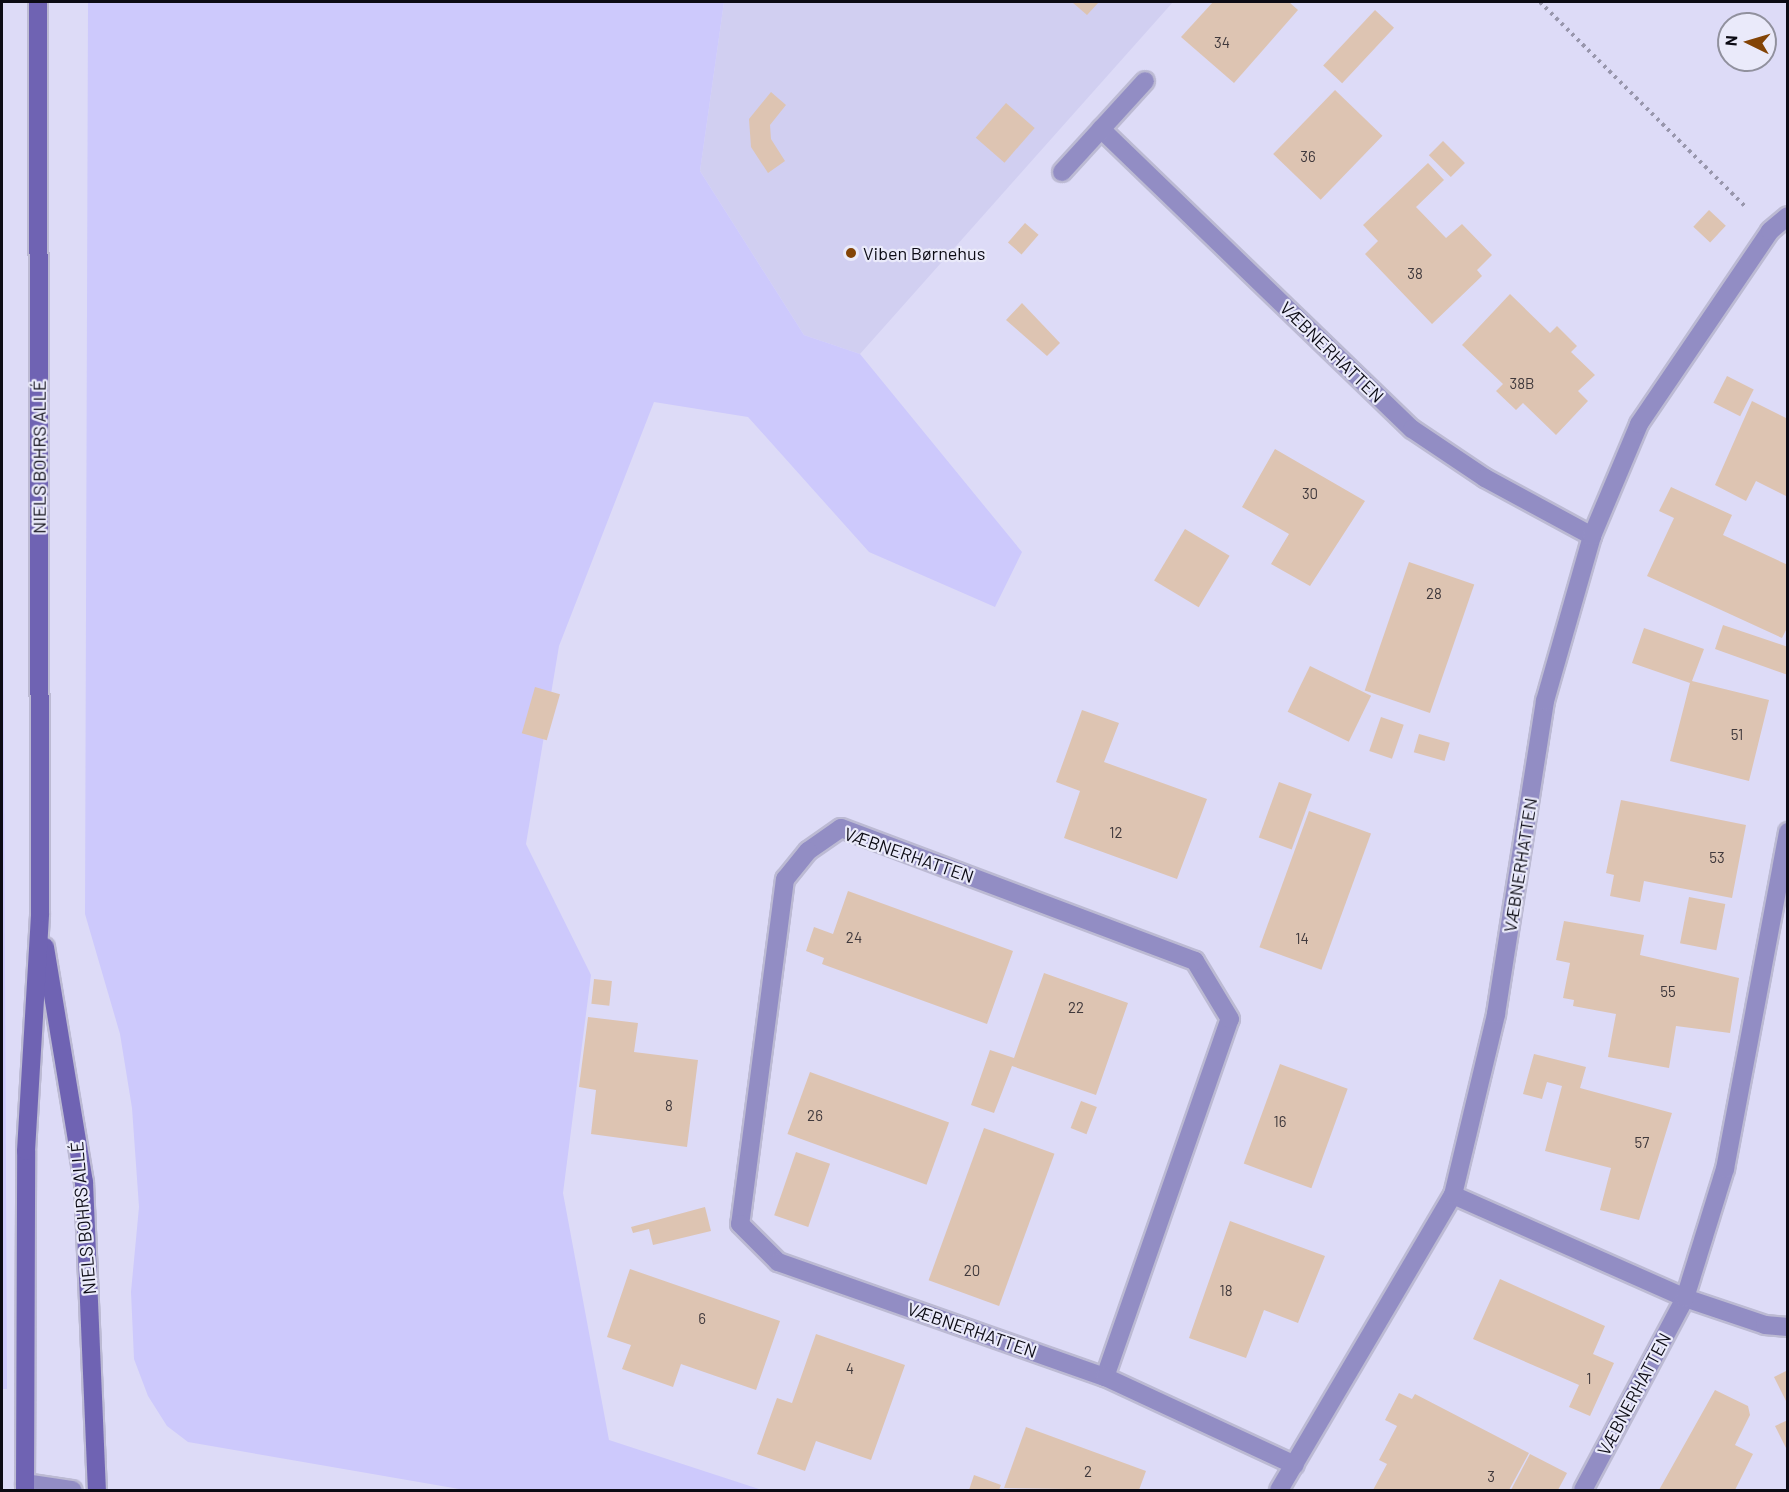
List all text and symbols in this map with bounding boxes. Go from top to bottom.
north arrow [1717,12,1777,72]
house number: 34 [1214,34,1230,52]
text: N [1721,34,1740,47]
house number: 36 [1300,148,1316,166]
place label: Viben Børnehus [863,242,985,264]
marker: Viben Børnehus [844,246,858,260]
house number: 38 [1407,265,1423,283]
street label: VÆBNERHATTEN [1276,297,1388,407]
house number: 38B [1510,375,1534,393]
street label: NIELS BOHRS ALLÉ [28,380,50,534]
house number: 30 [1302,485,1318,503]
house number: 28 [1426,585,1442,603]
house number: 51 [1731,726,1743,744]
street label: VÆBNERHATTEN [1499,796,1541,934]
street label: VÆBNERHATTEN [841,823,977,887]
house number: 12 [1109,824,1123,842]
house number: 53 [1709,849,1725,867]
house number: 24 [846,929,862,947]
house number: 14 [1295,930,1309,948]
house number: 55 [1660,983,1676,1001]
house number: 22 [1068,999,1084,1017]
house number: 8 [665,1097,673,1115]
house number: 26 [807,1107,823,1125]
house number: 16 [1274,1113,1286,1131]
house number: 57 [1635,1134,1649,1152]
street label: NIELS BOHRS ALLÉ [66,1141,100,1295]
house number: 20 [964,1262,980,1280]
house number: 18 [1219,1282,1233,1300]
street label: VÆBNERHATTEN [904,1298,1040,1362]
house number: 6 [698,1310,706,1328]
street label: VÆBNERHATTEN [1593,1329,1675,1459]
house number: 4 [846,1360,854,1378]
house number: 1 [1586,1370,1592,1388]
house number: 2 [1084,1463,1092,1481]
house number: 3 [1487,1468,1495,1486]

